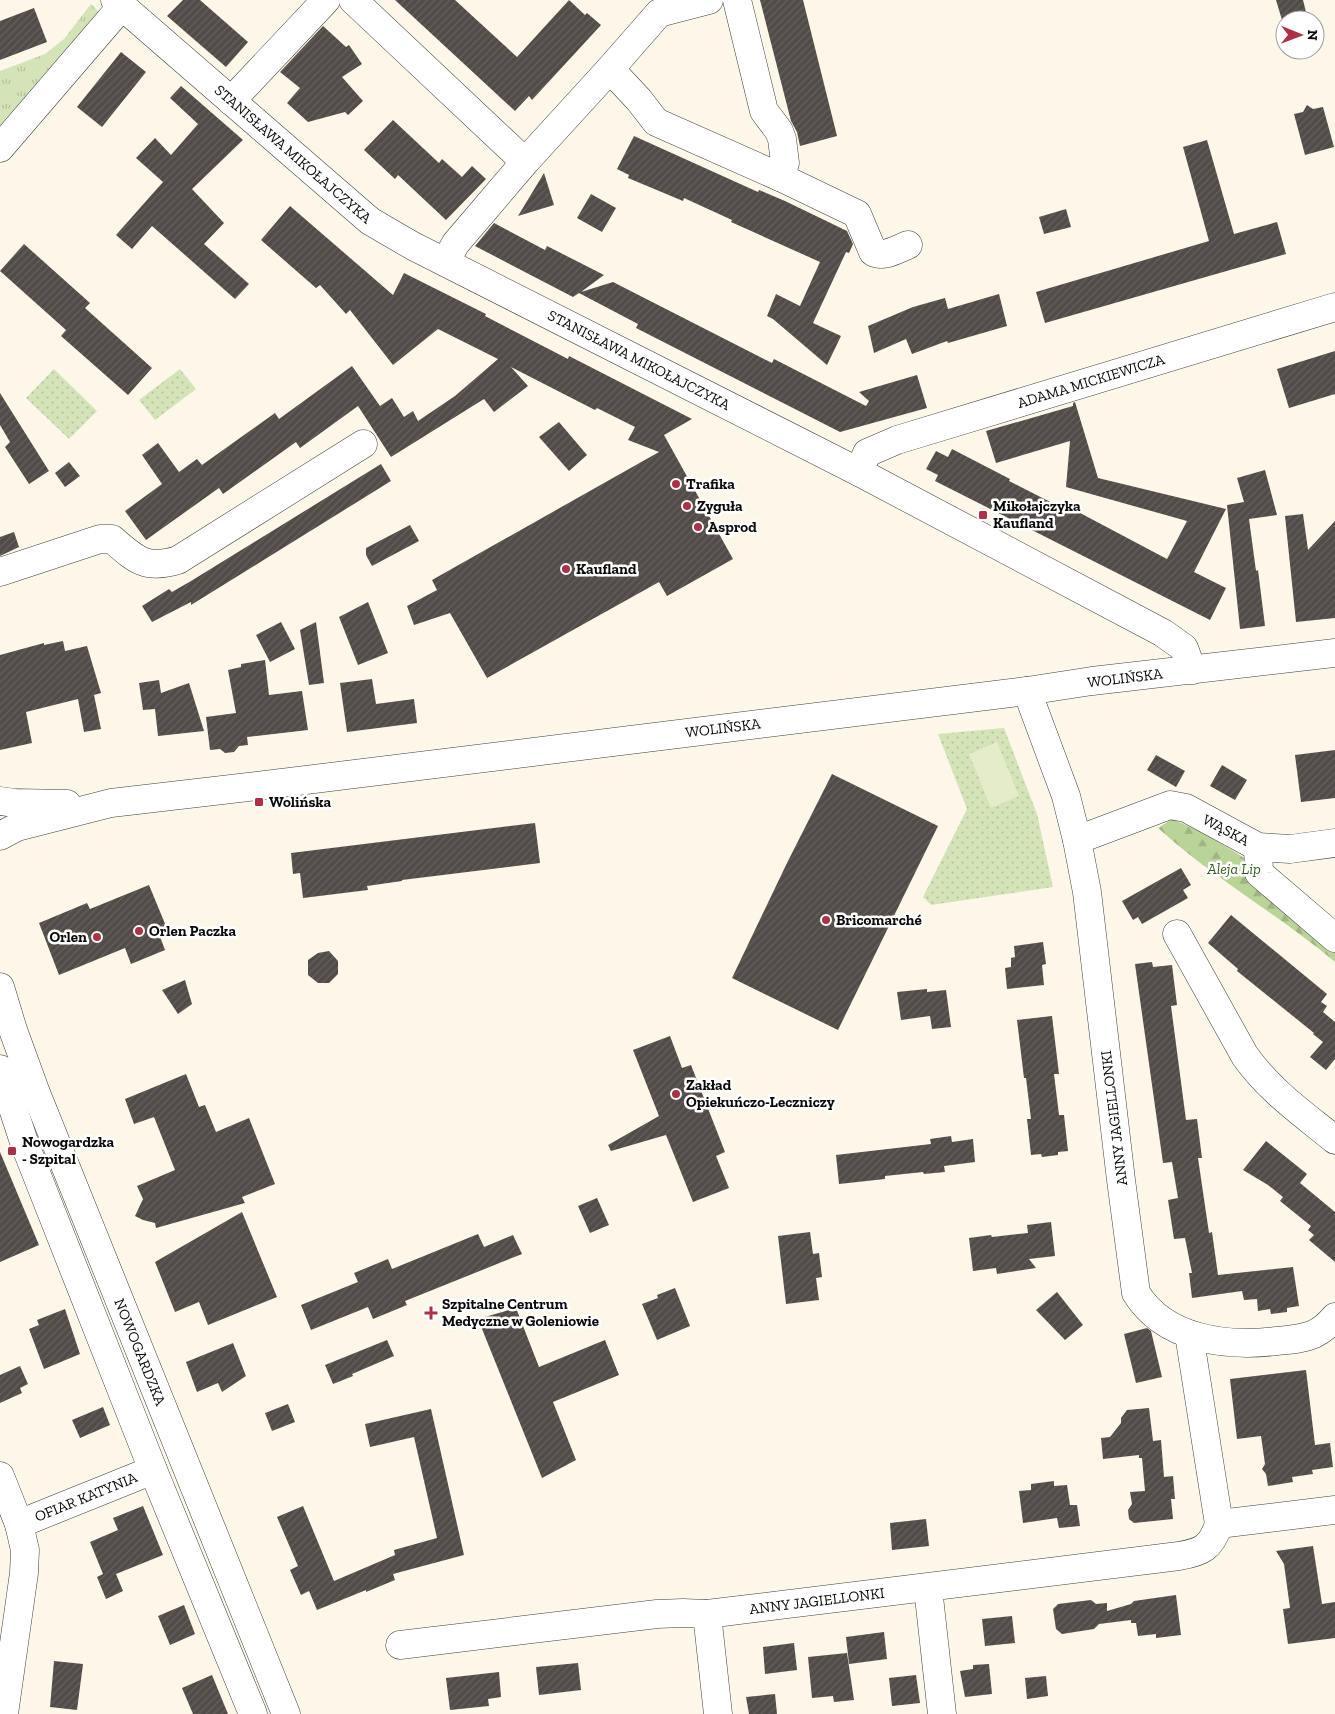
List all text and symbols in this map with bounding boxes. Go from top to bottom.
north arrow [1275,10,1325,60]
text: N [1304,30,1321,41]
street label: STANISŁAWA MIKOŁAJCZYKA [211,81,375,227]
street label: STANISŁAWA MIKOŁAJCZYKA [545,306,733,414]
street label: ADAMA MICKIEWICZA [1015,350,1167,412]
place label: Trafika [686,475,735,493]
marker: Trafika [670,478,682,490]
place label: Zyguła [697,497,743,515]
place label: Mikołajczyka Kaufland [993,497,1081,532]
marker: Zyguła [681,500,693,512]
marker: Mikołajczyka Kaufland [977,509,989,521]
place label: Asprod [708,518,757,536]
marker: Asprod [692,521,704,533]
place label: Kaufland [576,560,637,578]
marker: Kaufland [560,563,572,575]
street label: WOLIŃSKA [1086,664,1164,692]
street label: WOLIŃSKA [684,714,762,742]
place label: Wolińska [269,793,332,811]
marker: Wolińska [253,796,265,808]
street label: WĄSKA [1200,810,1253,850]
park label: Aleja Lip [1206,860,1261,878]
place label: Bricomarché [836,911,922,929]
marker: Bricomarché [820,914,832,926]
place label: Orlen Paczka [149,922,236,940]
marker: Orlen Paczka [133,925,145,937]
place label: Orlen [49,928,87,946]
marker: Orlen [91,931,103,943]
street label: ANNY JAGIELLONKI [1097,1049,1131,1187]
place label: Zakład Opiekuńczo-Leczniczy [686,1076,835,1111]
marker: Zakład Opiekuńczo-Leczniczy [670,1088,682,1100]
place label: Nowogardzka - Szpital [22,1133,114,1168]
marker: Nowogardzka - Szpital [6,1145,18,1157]
place label: Szpitalne Centrum Medyczne w Goleniowie [442,1295,599,1330]
street label: NOWOGARDZKA [110,1296,170,1408]
marker: Szpitalne Centrum Medyczne w Goleniowie [424,1306,438,1320]
street label: OFIAR KATYNIA [32,1468,140,1526]
street label: ANNY JAGIELLONKI [748,1584,886,1618]

